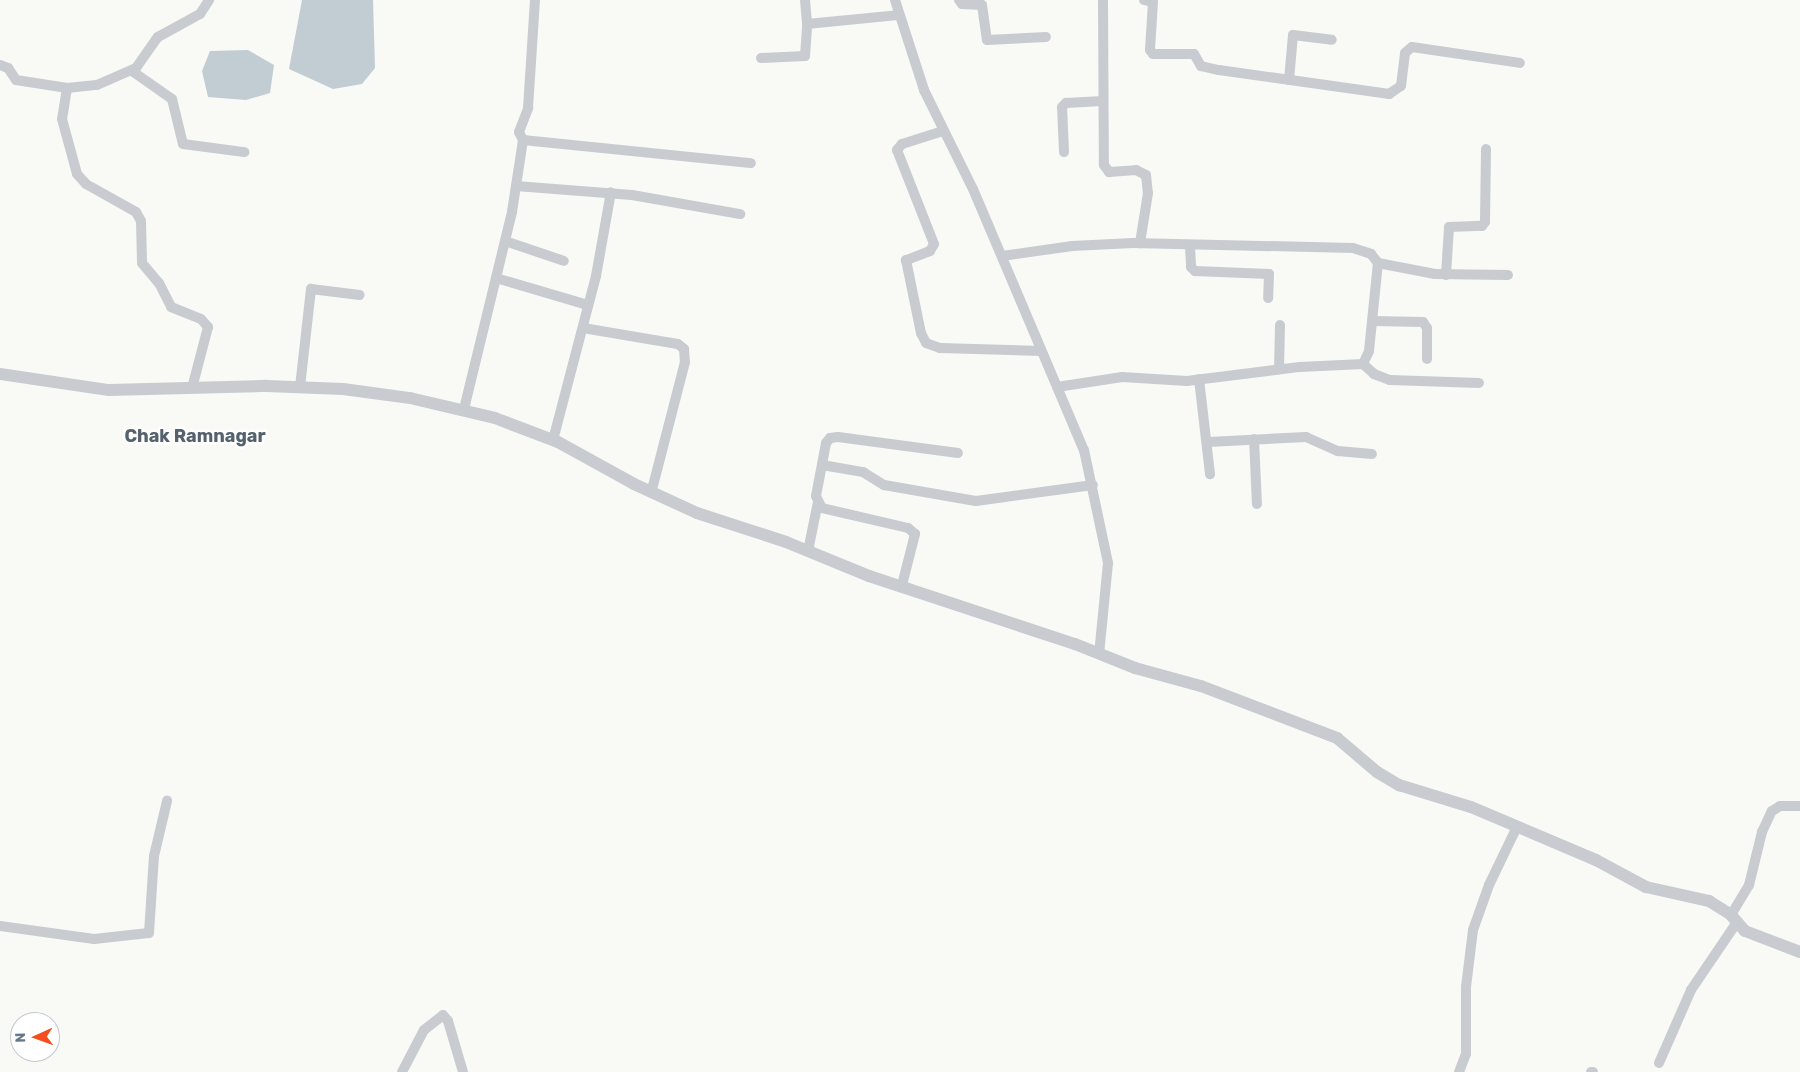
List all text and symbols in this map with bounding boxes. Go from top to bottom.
district label: Chak Ramnagar [124,425,266,447]
north arrow [10,1012,60,1062]
text: N [12,1032,29,1043]

